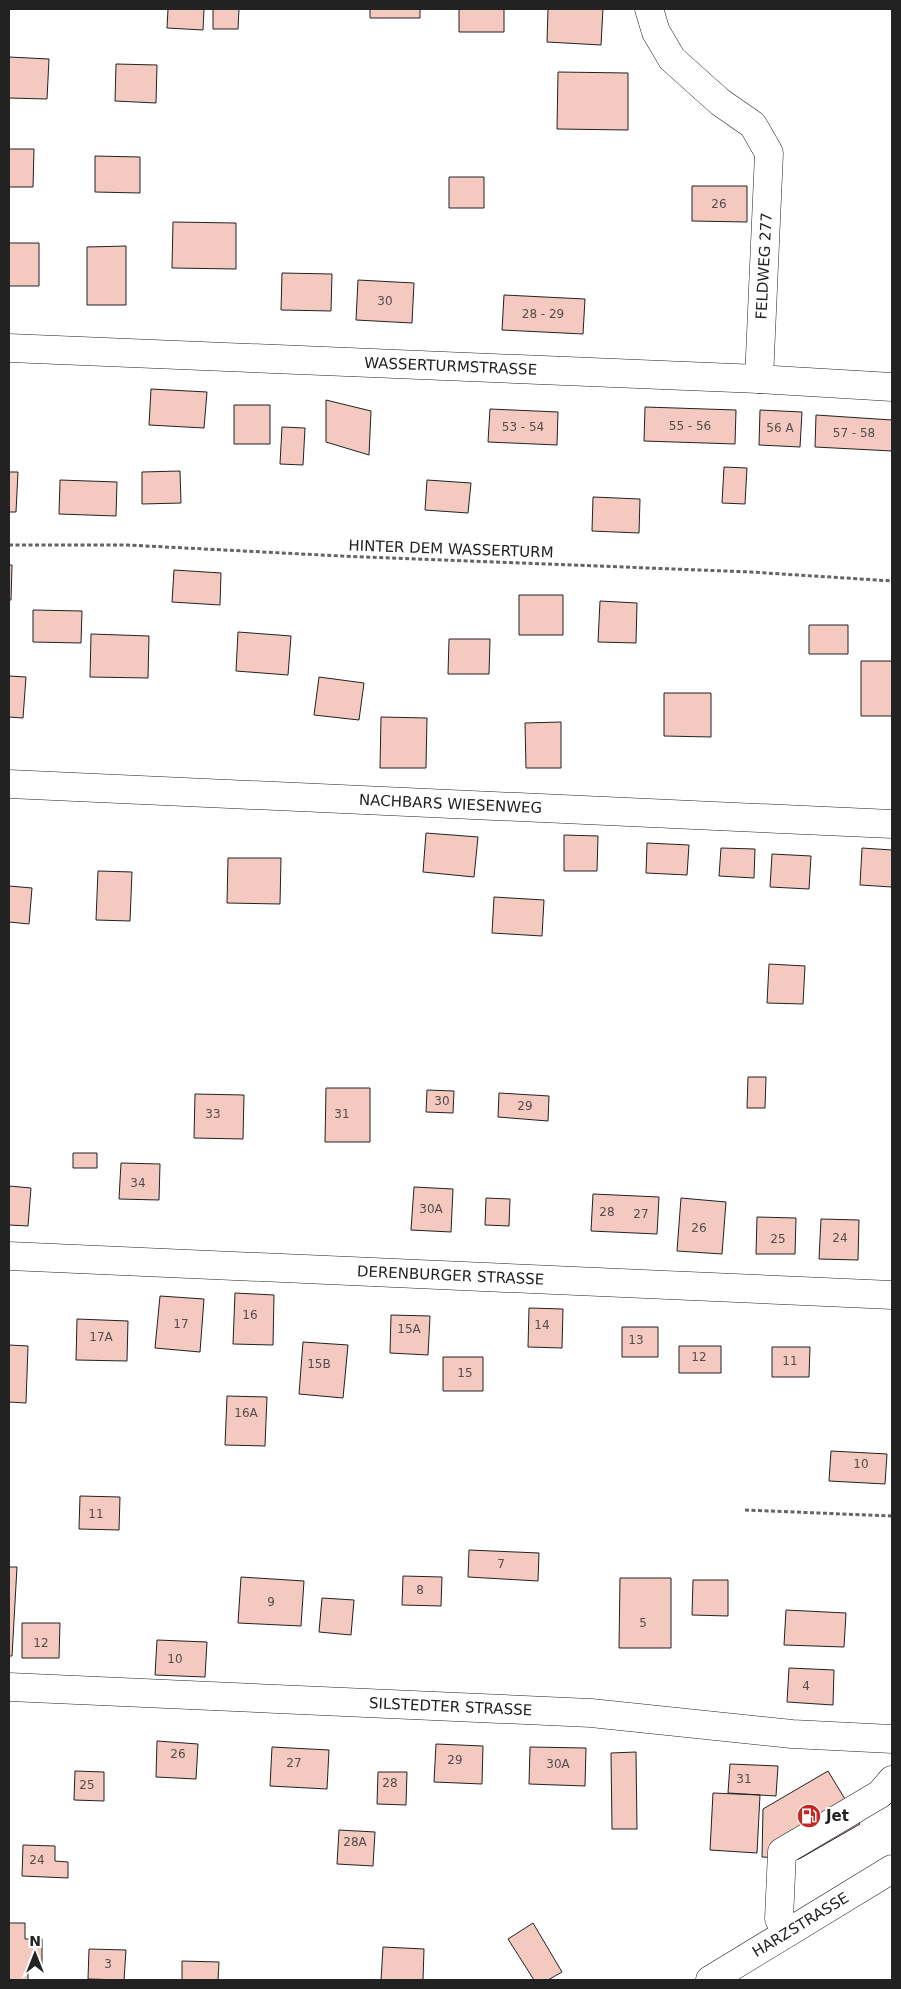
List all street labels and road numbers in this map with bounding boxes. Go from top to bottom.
street label: FELDWEG 277 [752,212,776,320]
street label: WASSERTURMSTRASSE [364,354,537,379]
street label: HINTER DEM WASSERTURM [348,536,554,562]
street label: NACHBARS WIESENWEG [359,791,543,817]
street label: DERENBURGER STRASSE [356,1262,545,1289]
street label: SILSTEDTER STRASSE [369,1694,533,1719]
street label: HARZSTRASSE [749,1889,852,1961]

